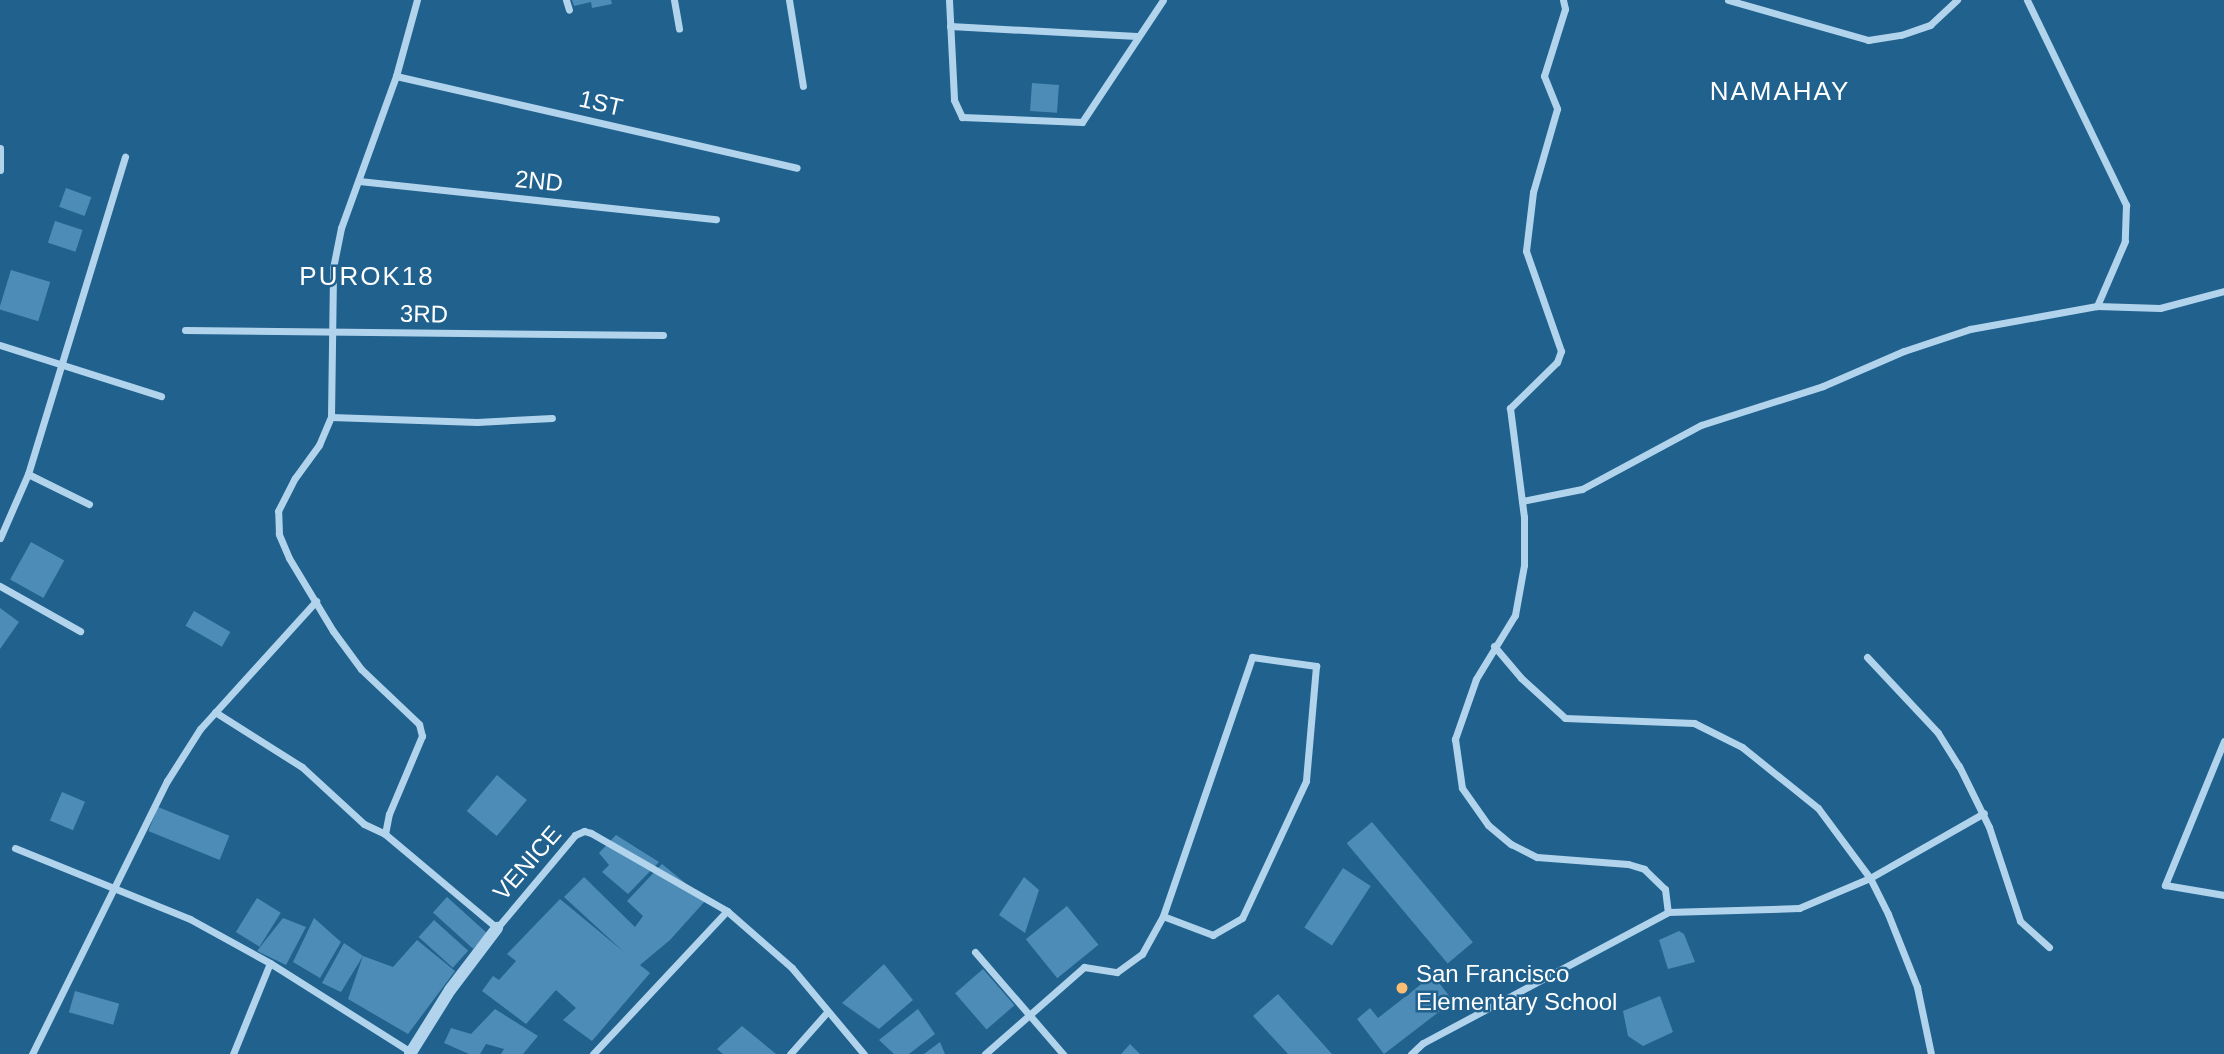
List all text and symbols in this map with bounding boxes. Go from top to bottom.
district label: NAMAHAY [1711,76,1849,108]
street label: 1ST [576,84,626,122]
street label: 2ND [514,164,564,198]
district label: PUROK18 [300,261,434,293]
street label: 3RD [400,299,448,329]
street label: VENICE [487,820,567,906]
place label: San Francisco Elementary School [1416,960,1617,1016]
marker: San Francisco Elementary School [1394,980,1410,996]

